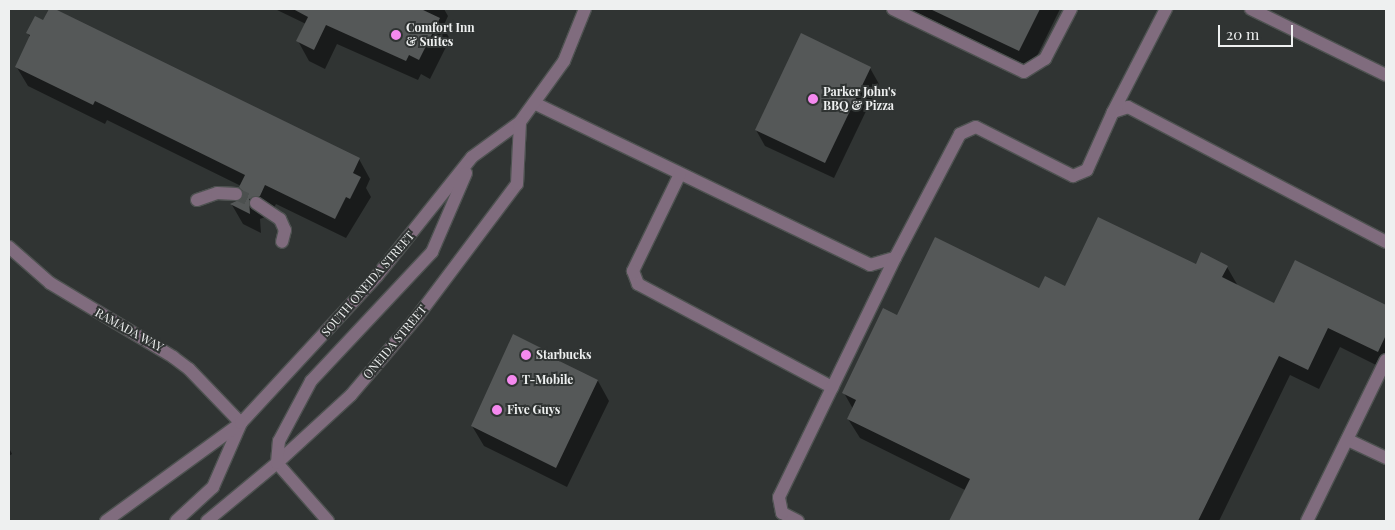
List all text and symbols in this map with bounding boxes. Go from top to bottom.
scale bar [1220,15,1295,47]
place label: Comfort Inn & Suites [406,21,475,49]
text: 20 m [1226,24,1259,44]
marker: Comfort Inn & Suites [390,29,402,41]
place label: Parker John's BBQ & Pizza [823,85,896,113]
marker: Parker John's BBQ & Pizza [807,93,819,105]
street label: SOUTH ONEIDA STREET [318,229,418,339]
street label: ONEIDA STREET [360,302,430,382]
street label: RAMADA WAY [92,305,166,355]
place label: Starbucks [536,348,592,362]
marker: Starbucks [520,349,532,361]
place label: T-Mobile [522,373,573,387]
marker: T-Mobile [506,374,518,386]
place label: Five Guys [507,403,560,417]
marker: Five Guys [491,404,503,416]

